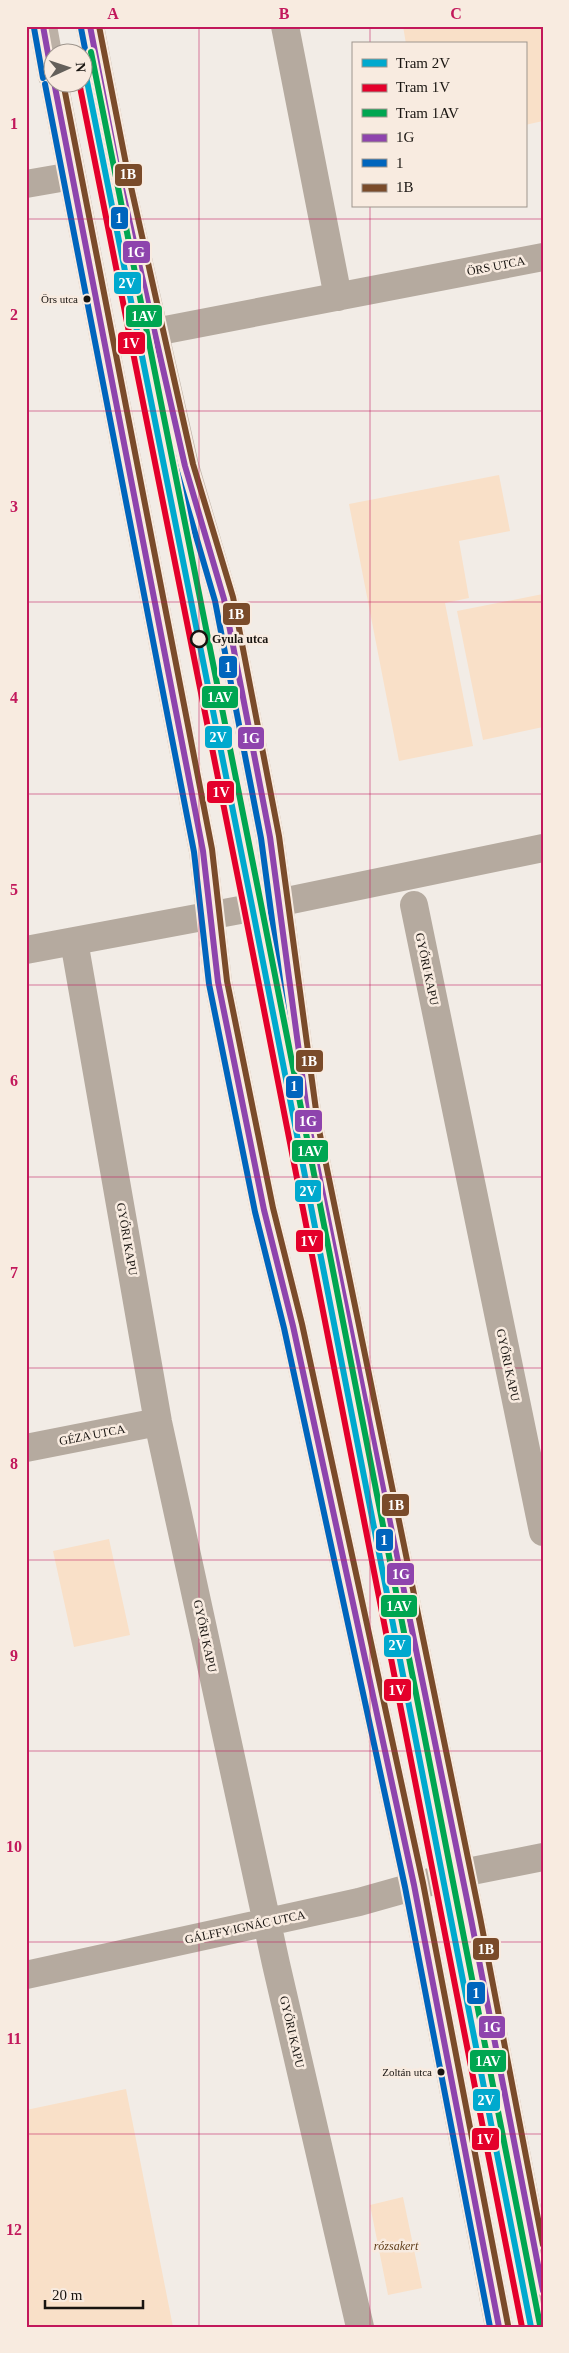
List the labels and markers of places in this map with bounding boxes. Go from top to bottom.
place label: Örs utca [41,293,78,305]
marker: Örs utca [82,294,92,304]
marker: Gyula utca [190,630,208,648]
place label: Gyula utca [212,632,268,646]
place label: Zoltán utca [382,2066,432,2078]
marker: Zoltán utca [436,2067,446,2077]

